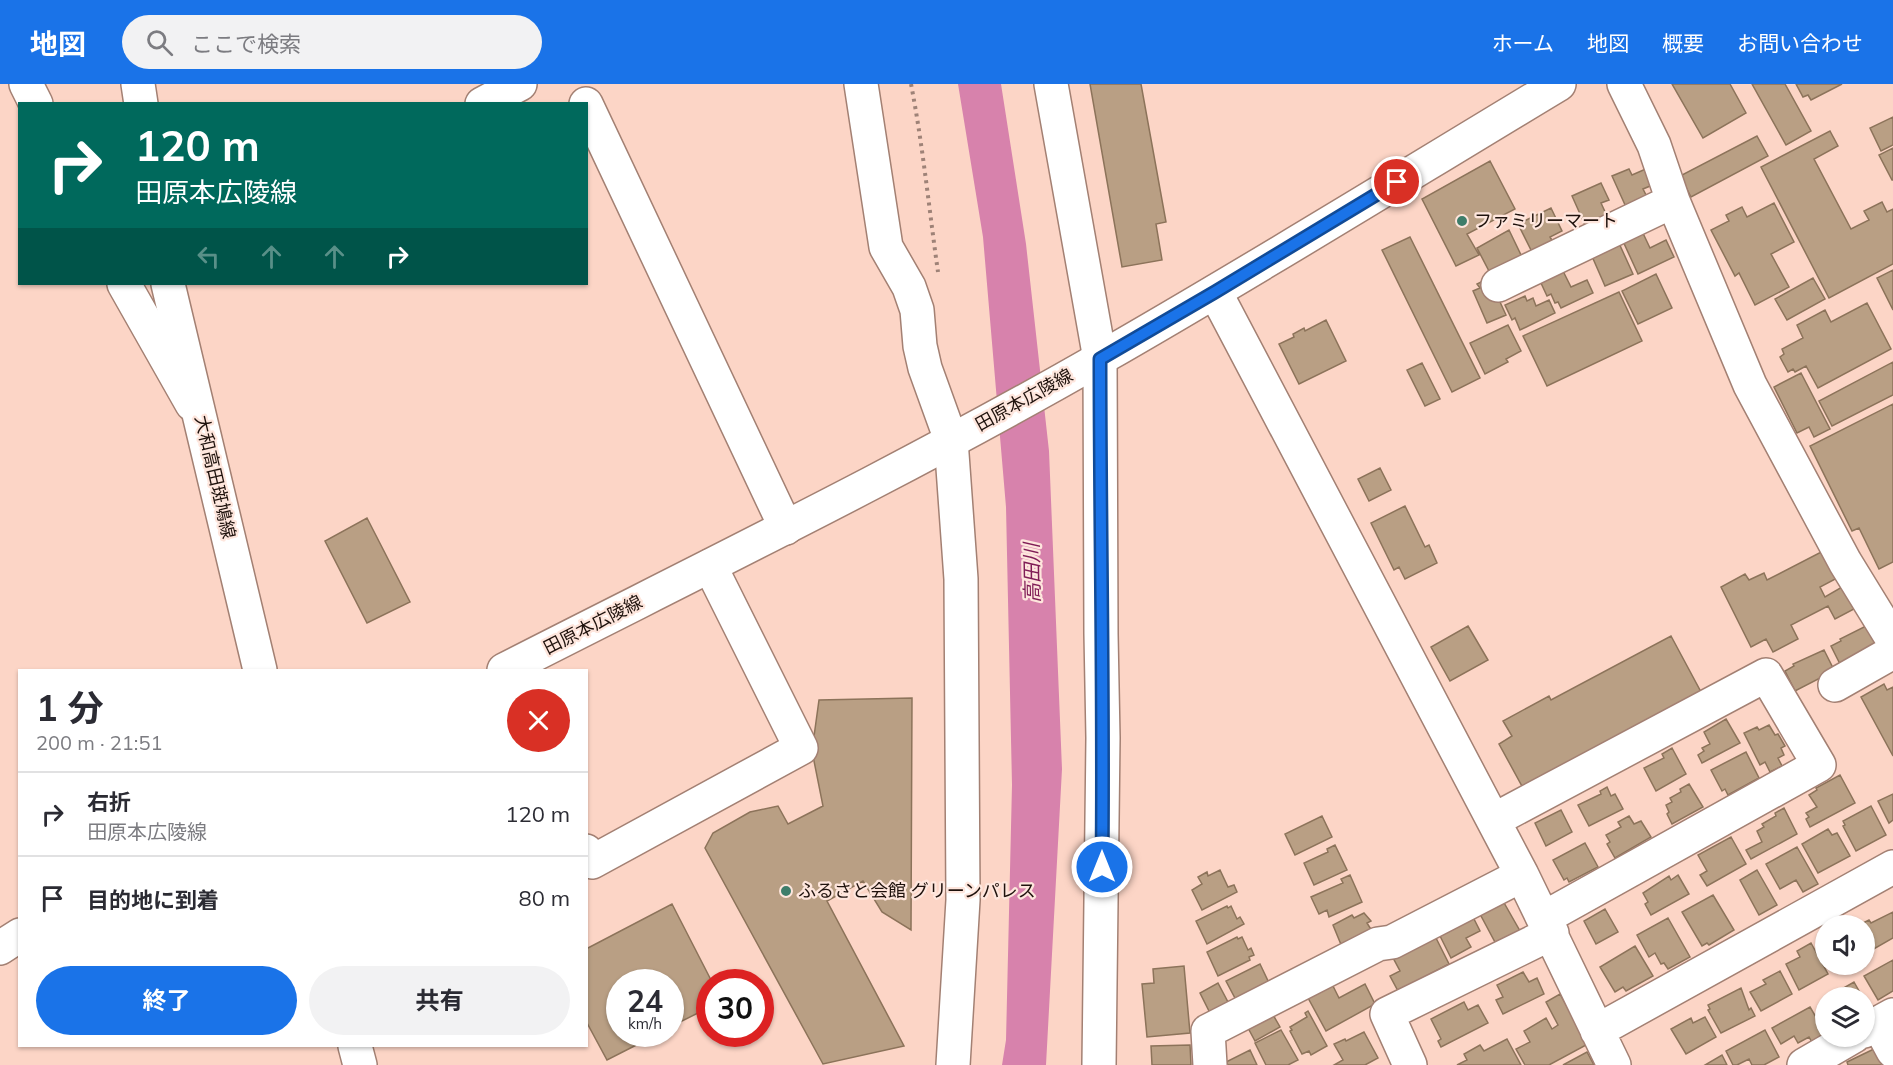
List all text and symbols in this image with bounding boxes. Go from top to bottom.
search box [122,15,542,69]
text: 地図 [30,26,86,61]
icon: search [143,26,176,59]
text: ここで検索 [191,30,301,58]
text: ホーム [1492,30,1554,56]
text: 地図 [1587,30,1629,56]
text: 概要 [1662,30,1704,56]
text: お問い合わせ [1737,30,1863,56]
text: 120 m [135,119,260,172]
icon: right [36,126,114,204]
pin [1371,156,1422,207]
icon: arrive [1380,165,1413,198]
text: 田原本広陵線 [135,175,297,209]
place label: ファミリーマート [1474,209,1618,232]
marker: ファミリーマート [1455,214,1469,228]
icon: left [192,240,225,273]
icon: ahead [255,240,288,273]
icon: ahead [318,240,351,273]
icon: right [381,240,414,273]
street label: 田原本広陵線 [971,363,1077,436]
street label: 大和高田斑鳩線 [190,413,241,541]
water label: 高田川 [1018,541,1045,603]
street label: 田原本広陵線 [539,590,646,659]
text: 1 分 [36,685,103,730]
button: close [507,689,570,752]
text: 200 m · 21:51 [36,730,162,755]
text: 右折 [87,788,131,816]
icon: right [36,798,69,831]
text: 120 m [505,800,570,828]
text: 田原本広陵線 [87,819,207,844]
position arrow [1070,835,1134,899]
place label: ふるさと会館 グリーンパレス [798,879,1036,902]
icon: arrive [36,882,69,915]
text: 80 m [519,884,570,912]
marker: ふるさと会館 グリーンパレス [779,884,793,898]
text: 目的地に到着 [87,886,219,914]
map controls [1815,915,1875,1047]
button: sound [1815,915,1875,975]
button: 終了 [36,966,297,1035]
button: 共有 [309,966,570,1035]
speed limit sign: 30 [696,969,774,1047]
text: 24 [627,982,663,1020]
button: layers [1815,987,1875,1047]
text: km/h [628,1014,662,1033]

